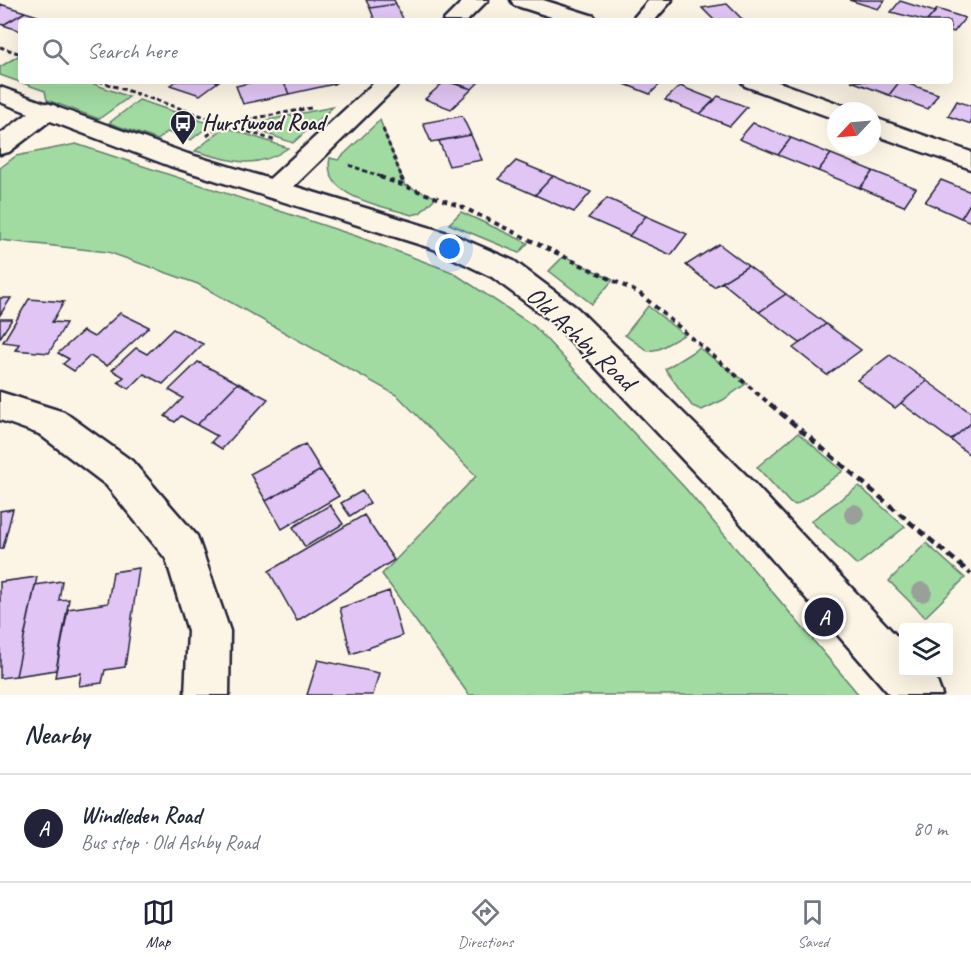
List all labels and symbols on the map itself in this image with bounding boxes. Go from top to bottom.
north arrow [827,102,881,156]
bus stop icon: Hurstwood Road [168,108,198,146]
place label: Hurstwood Road [202,109,329,137]
your location [435,234,464,263]
street label: Old Ashby Road [519,279,646,400]
pin: A [804,594,844,640]

